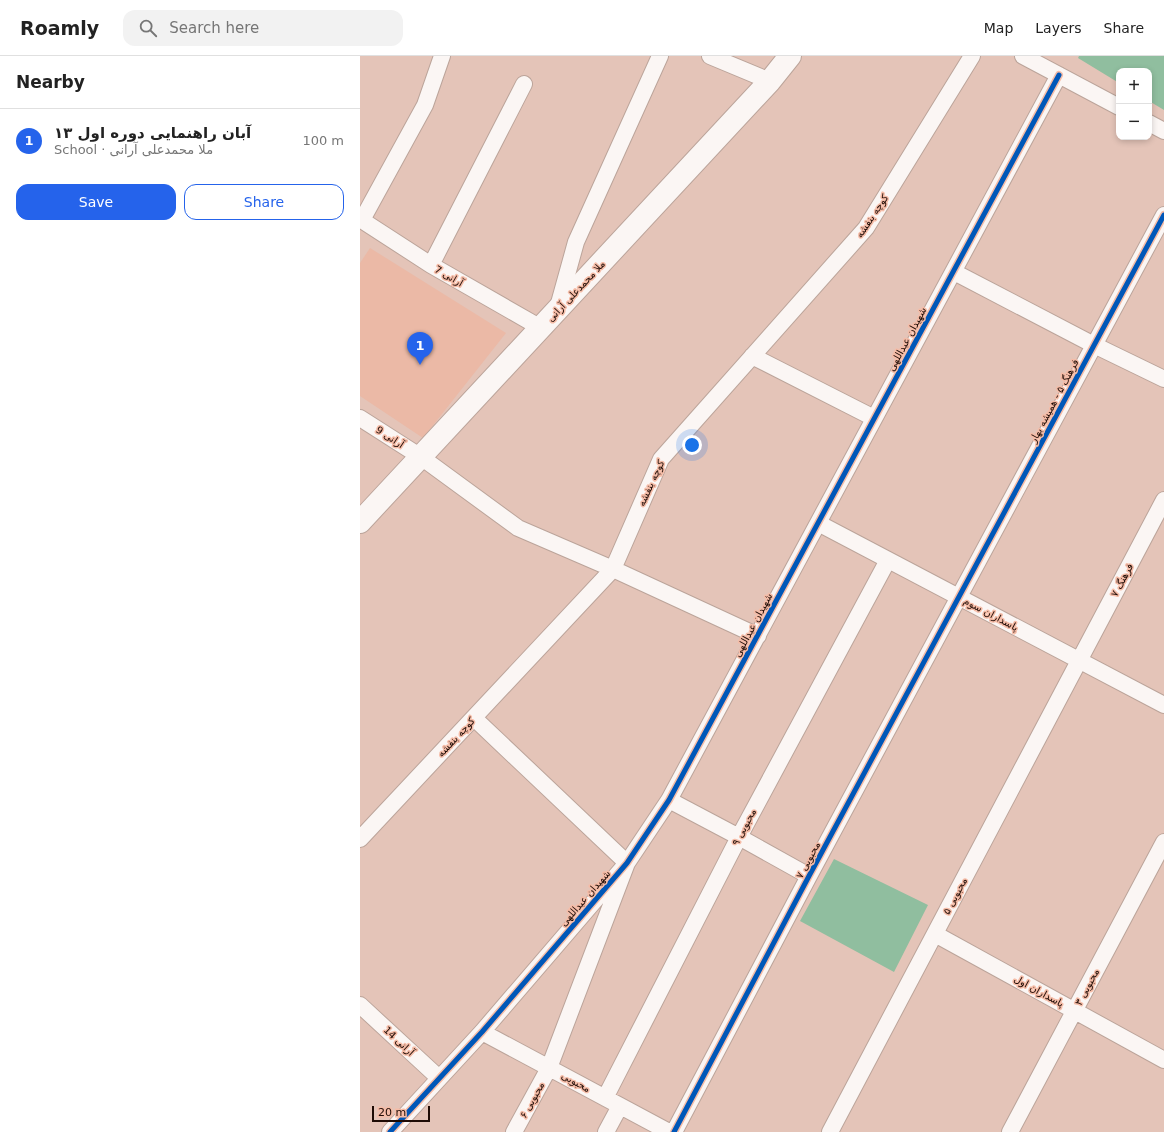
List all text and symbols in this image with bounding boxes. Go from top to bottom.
search box [123,10,403,46]
text: Roamly [20,17,99,39]
icon: search [137,17,159,39]
text: Search here [169,19,259,37]
text: Map [984,20,1013,36]
text: Layers [1035,20,1082,36]
text: Share [1104,20,1144,36]
map controls [1116,68,1152,140]
button: + [1116,68,1152,104]
text: Nearby [16,72,85,92]
button: − [1116,104,1152,140]
text: ۱۳ آبان راهنمایی دوره اول [54,124,251,142]
text: 1 [24,133,34,148]
text: 100 m [302,133,344,148]
text: School · ملا محمدعلی آرانی [54,142,213,157]
button: Save [16,184,176,220]
button: Share [184,184,344,220]
street label: کوچه بنفشه [854,192,891,240]
street label: ملا محمدعلی آرانی [544,257,607,324]
street label: آرانی 7 [433,263,467,289]
street label: شهیدان عبداللهی [886,305,929,373]
pin: 1 [407,332,433,365]
street label: فرهنگ ۵ - همیشه بهار [1027,357,1082,446]
street label: آرانی 9 [374,423,408,451]
your location [682,435,702,455]
street label: کوچه بنفشه [635,458,667,508]
street label: فرهنگ ۷ [1109,561,1135,599]
street label: شهیدان عبداللهی [732,591,775,659]
street label: پاسداران سوم [961,595,1020,634]
street label: کوچه بنفشه [435,715,477,759]
street label: محبوبی ۹ [730,807,758,847]
street label: محبوبی ۷ [794,840,822,880]
street label: شهیدان عبداللهی [558,868,613,929]
street label: محبوبی ۵ [941,876,969,916]
street label: محبوبی ۳ [1073,967,1101,1007]
street label: پاسداران اول [1012,973,1066,1010]
street label: آرانی 14 [382,1023,418,1059]
street label: محبوبی [560,1070,592,1094]
street label: محبوبی ۶ [518,1080,546,1120]
scale bar [372,1104,430,1123]
text: 20 m [378,1106,406,1119]

